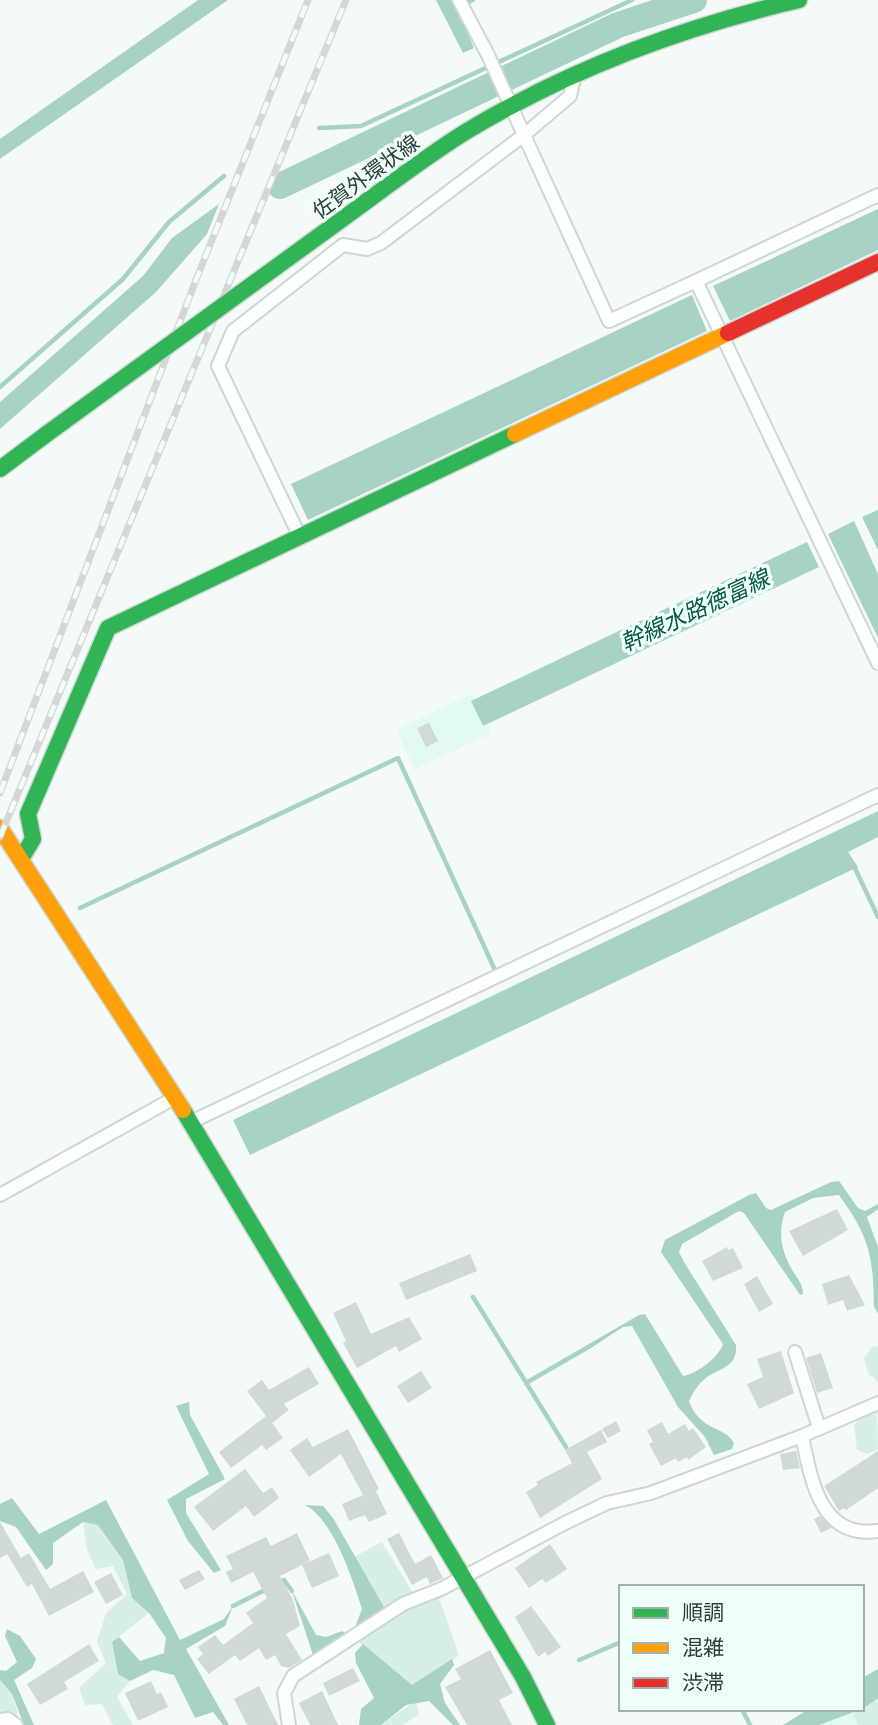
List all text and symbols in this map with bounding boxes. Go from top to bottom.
street label: 佐賀外環状線 [308,130,424,224]
water label: 幹線水路徳富線 [617,564,776,656]
legend [619,1585,864,1711]
text: 順調 [682,1601,724,1625]
text: 混雑 [682,1636,724,1660]
text: 渋滞 [682,1671,724,1695]

